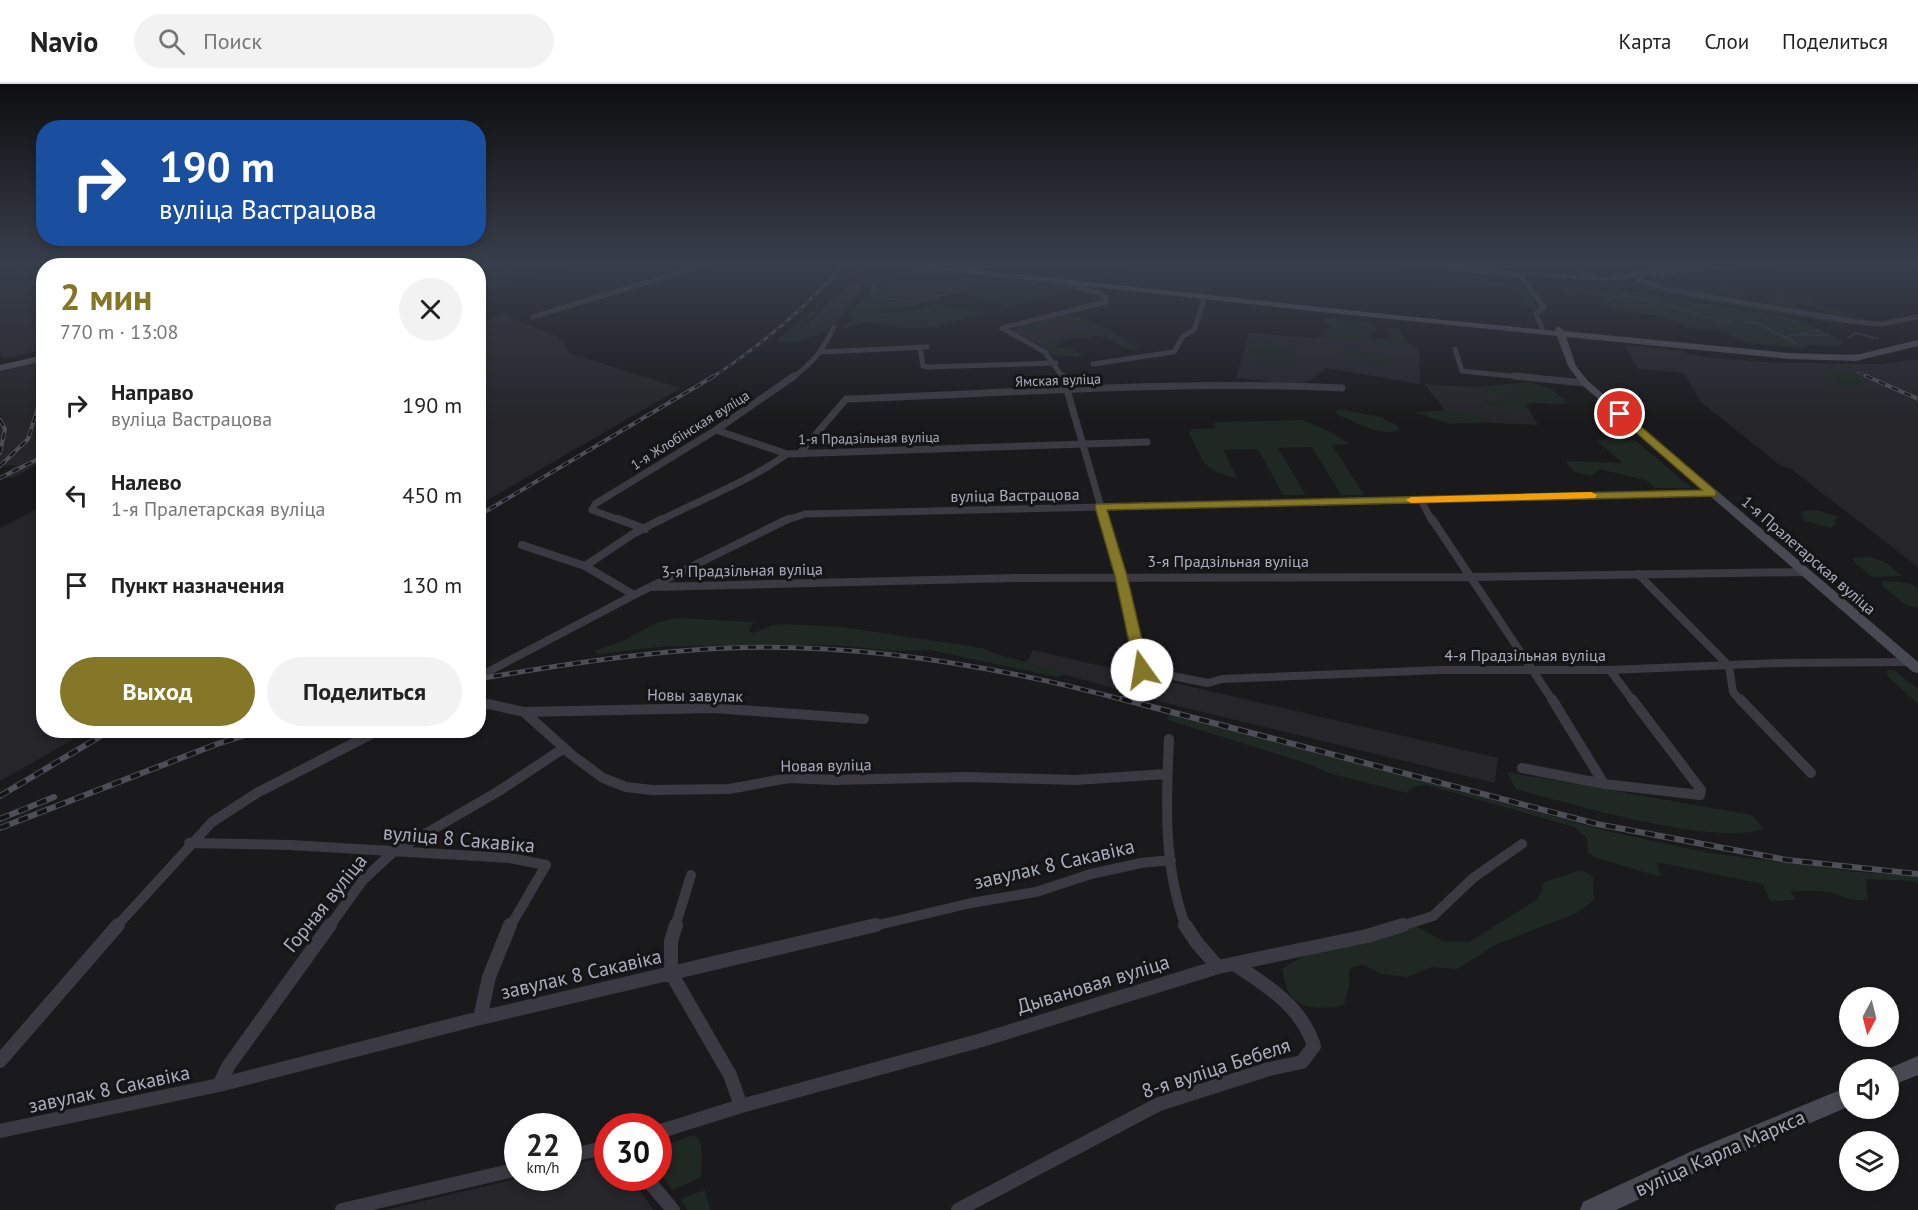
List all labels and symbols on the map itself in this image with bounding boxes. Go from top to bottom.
street label: Ямская вуліца [1015,370,1101,390]
street label: 1-я Жлобінская вуліца [627,386,753,474]
pin [1594,388,1645,439]
street label: 1-я Прадзільная вуліца [798,428,940,448]
street label: вуліца Вастрацова [950,484,1080,506]
street label: 1-я Пралетарская вуліца [1738,491,1880,619]
street label: 3-я Прадзільная вуліца [1147,551,1309,571]
street label: 3-я Прадзільная вуліца [661,559,823,581]
position arrow [1110,638,1174,702]
street label: 4-я Прадзільная вуліца [1444,645,1606,665]
street label: Новы завулак [647,684,744,706]
street label: Новая вуліца [780,754,872,776]
street label: вуліца 8 Сакавіка [382,819,536,859]
street label: завулак 8 Сакавіка [971,833,1137,895]
street label: Горная вуліца [277,849,373,957]
street label: завулак 8 Сакавіка [498,943,664,1005]
street label: Дывановая вуліца [1014,948,1172,1020]
north arrow [1839,987,1899,1047]
street label: 8-я вуліца Бебеля [1138,1032,1294,1104]
street label: завулак 8 Сакавіка [26,1059,192,1119]
street label: вуліца Карла Маркса [1631,1104,1809,1202]
speed limit sign: 30 [594,1113,672,1191]

